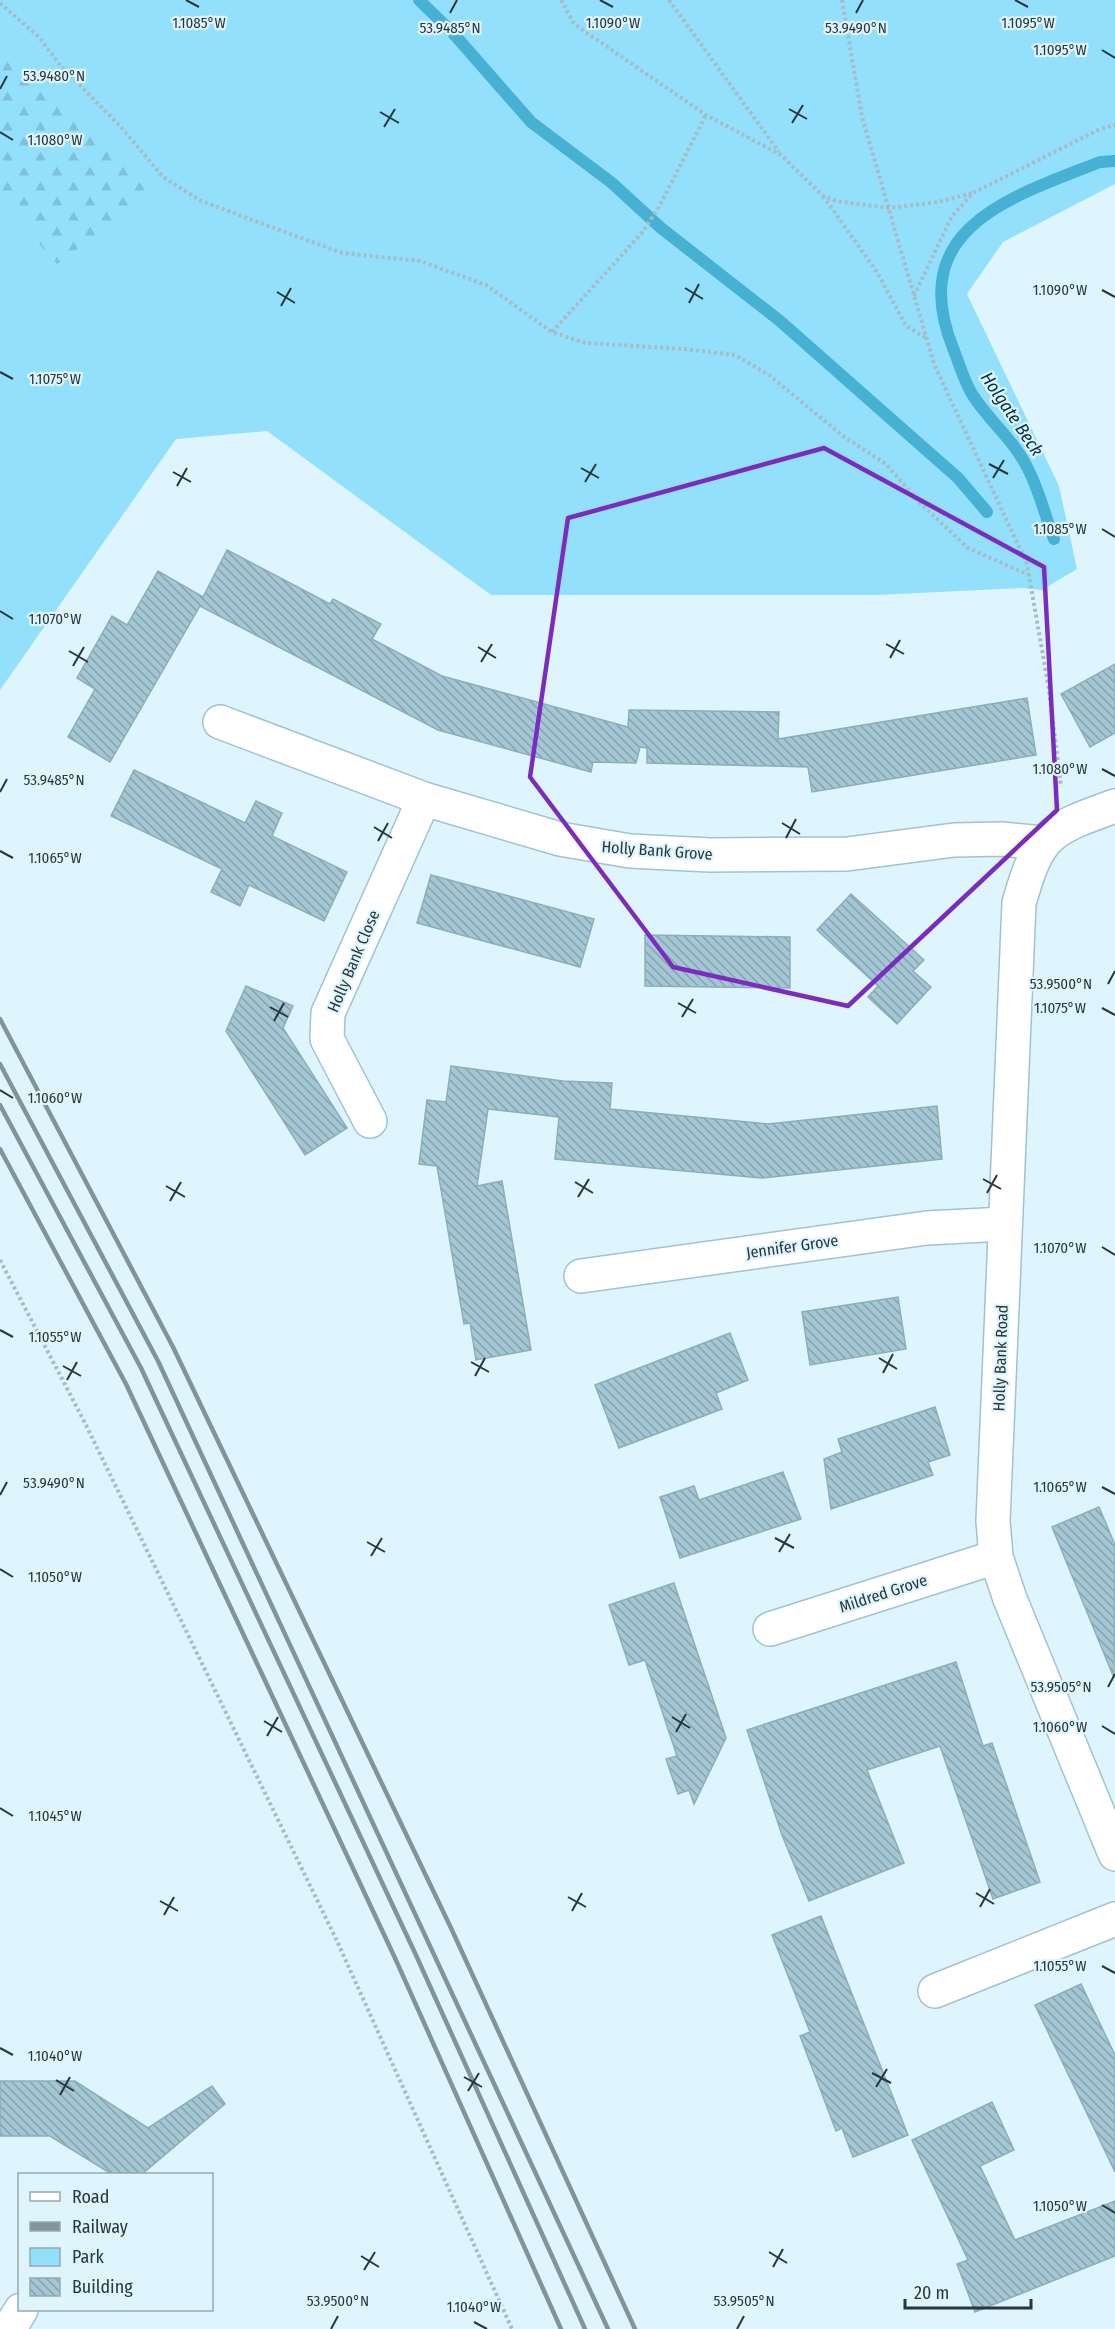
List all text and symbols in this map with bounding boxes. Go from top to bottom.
text: 1.1085°W [172,14,226,32]
text: 1.1090°W [586,14,640,32]
text: 1.1095°W [1001,14,1055,32]
text: 53.9485°N [419,19,481,37]
text: 53.9490°N [825,19,887,37]
text: 1.1095°W [1033,41,1087,59]
text: 53.9480°N [23,67,85,85]
text: 1.1080°W [28,131,82,149]
text: 1.1090°W [1033,281,1087,299]
water label: Holgate Beck [976,368,1048,460]
text: 1.1075°W [29,370,81,388]
text: 1.1085°W [1033,520,1087,538]
text: 1.1070°W [29,610,81,628]
text: 1.1080°W [1033,760,1087,778]
text: 53.9485°N [23,771,85,789]
street label: Holly Bank Grove [601,837,713,864]
text: 1.1065°W [28,849,82,867]
street label: Holly Bank Close [323,907,383,1015]
text: 53.9500°N [1030,975,1092,993]
text: 1.1075°W [1034,999,1086,1017]
text: 1.1060°W [28,1089,82,1107]
street label: Jennifer Grove [745,1231,839,1262]
text: 1.1070°W [1034,1239,1086,1257]
street label: Holly Bank Road [989,1304,1012,1412]
text: 1.1055°W [28,1328,82,1346]
text: 53.9490°N [23,1474,85,1492]
text: 1.1065°W [1033,1478,1087,1496]
text: 1.1050°W [28,1568,82,1586]
street label: Mildred Grove [837,1570,930,1617]
text: 53.9505°N [1030,1678,1092,1696]
text: 1.1060°W [1033,1718,1087,1736]
text: 1.1045°W [28,1807,82,1825]
text: 1.1055°W [1033,1957,1087,1975]
text: 1.1040°W [28,2047,82,2065]
legend [18,2173,213,2311]
text: Road [72,2186,109,2208]
text: 1.1050°W [1033,2197,1087,2215]
text: Railway [72,2216,128,2238]
text: Park [72,2246,105,2268]
scale bar [905,2272,1031,2310]
text: Building [72,2276,133,2298]
text: 20 m [914,2282,949,2304]
text: 53.9500°N [307,2292,369,2310]
text: 53.9505°N [713,2292,775,2310]
text: 1.1040°W [447,2298,501,2316]

